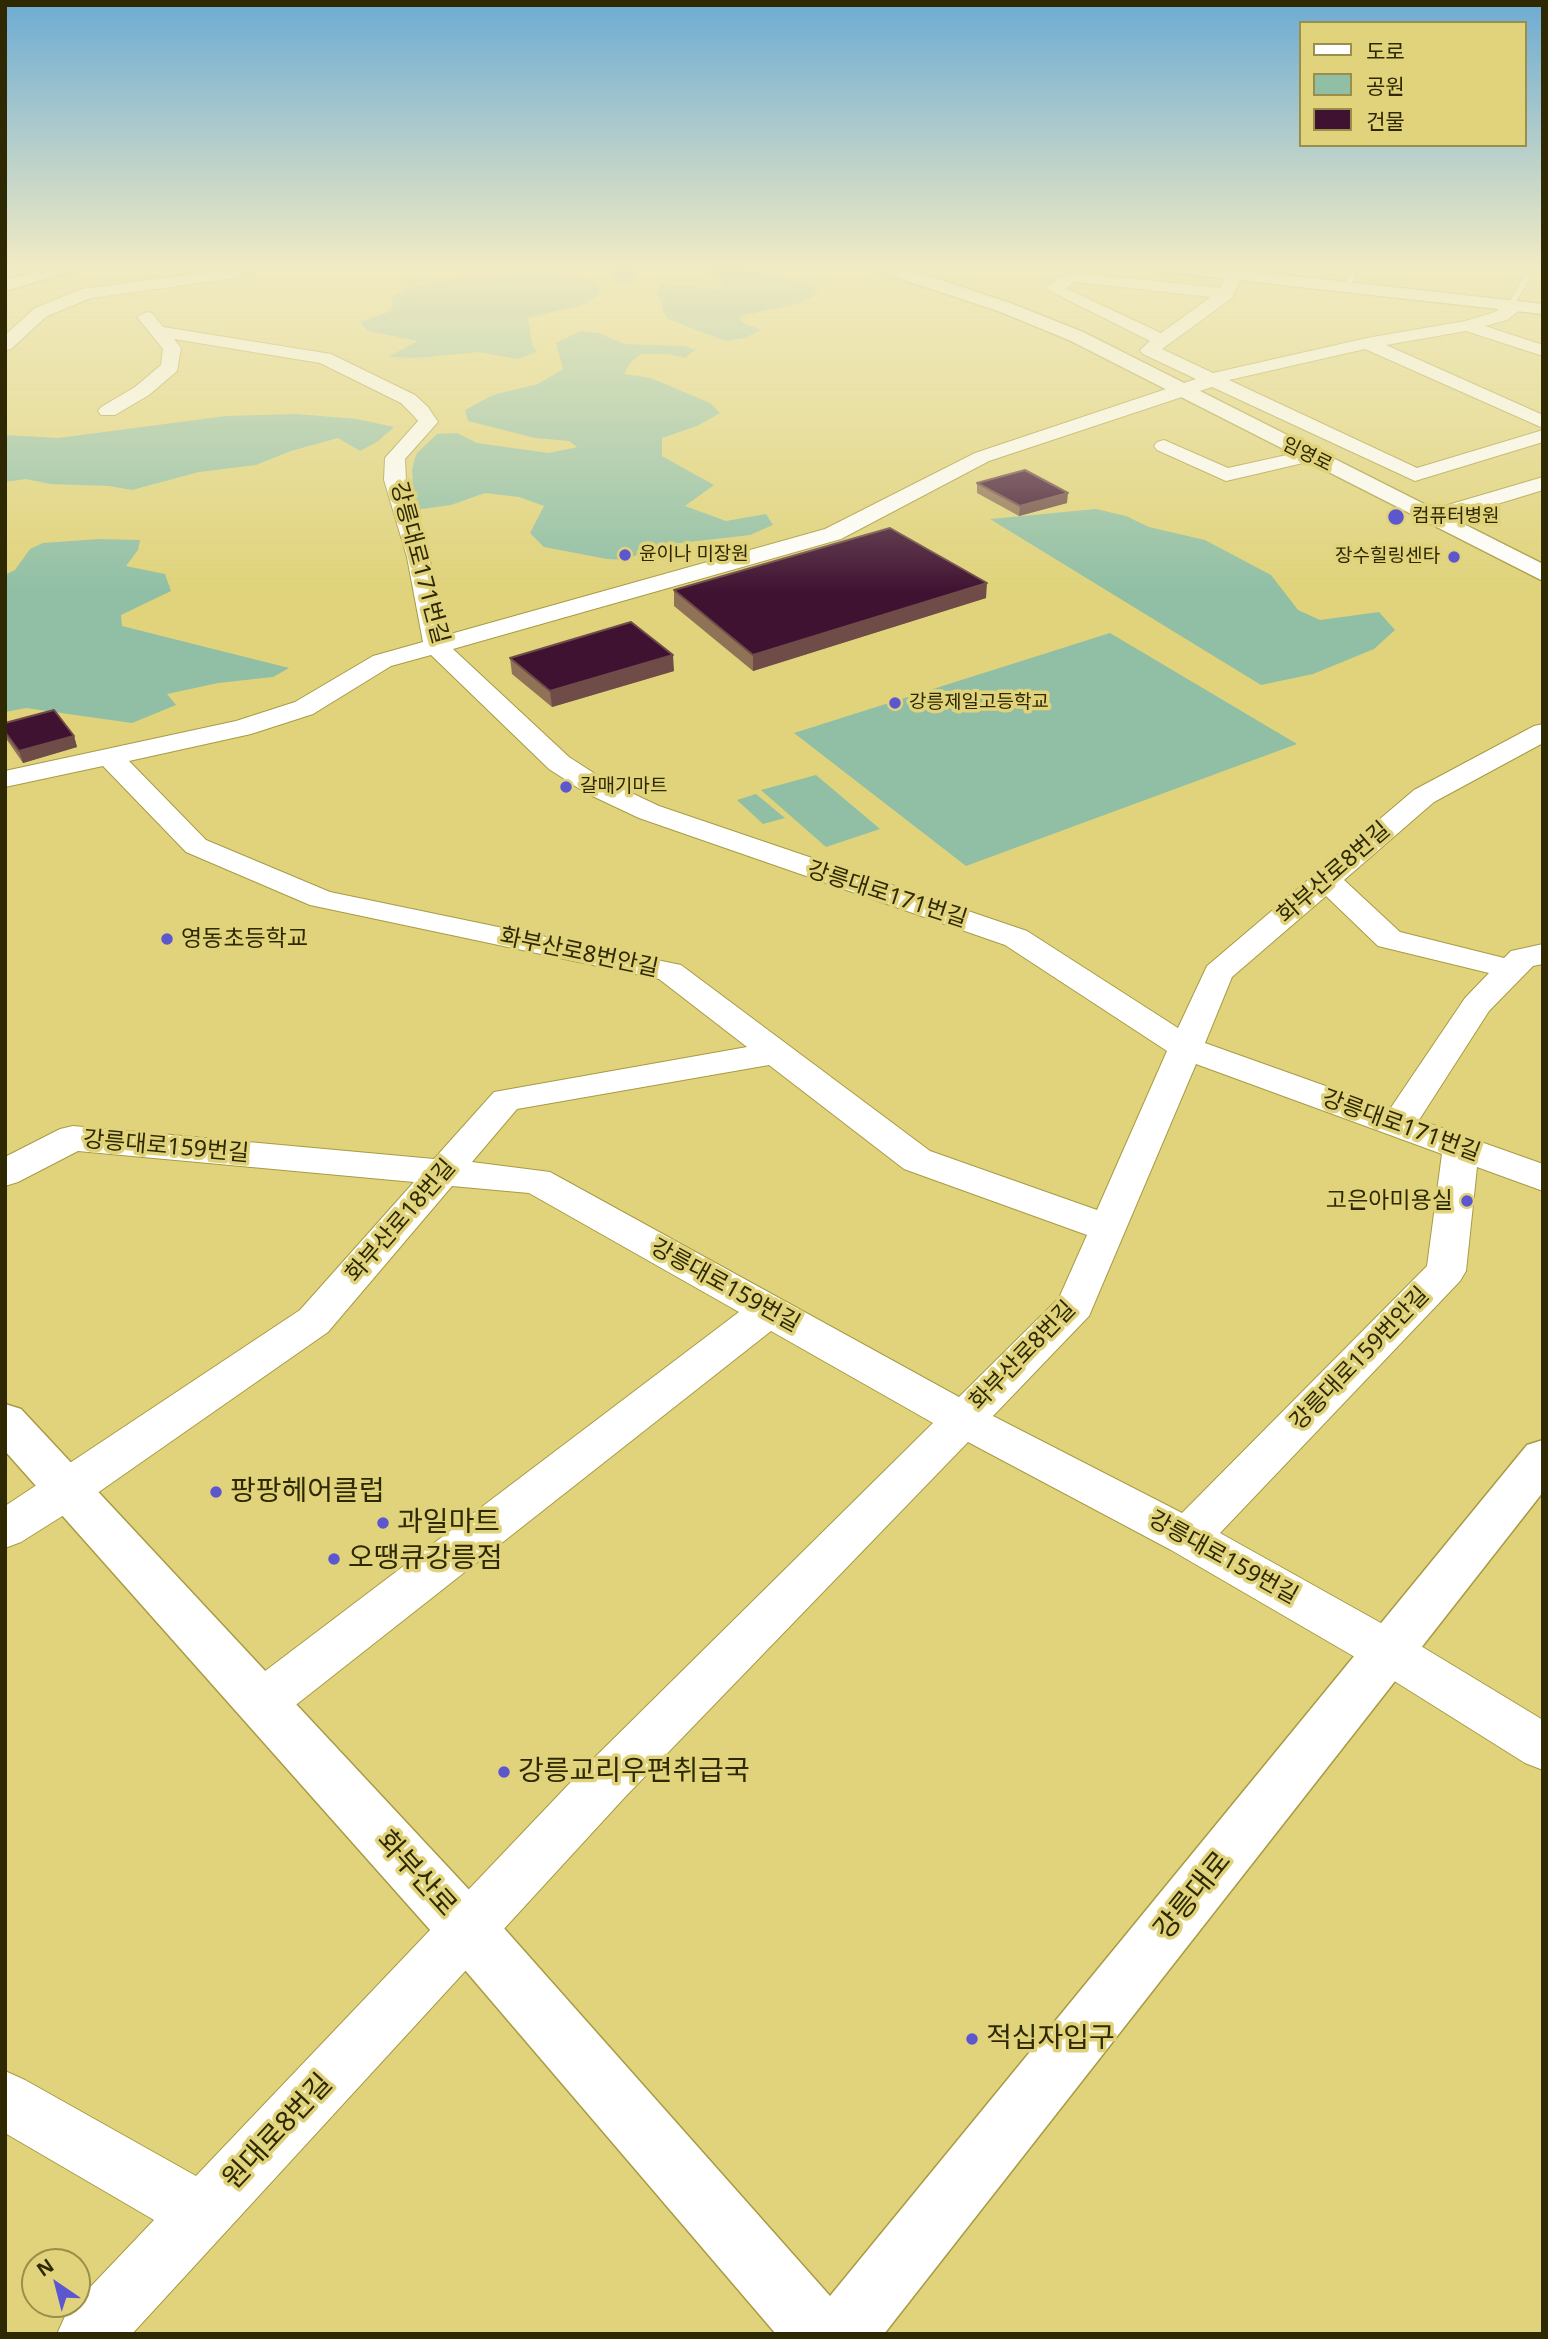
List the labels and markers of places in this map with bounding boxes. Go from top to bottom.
place label: 컴퓨터병원 [1412,506,1499,528]
marker: 컴퓨터병원 [1386,507,1406,527]
place label: 윤이나 미장원 [639,544,749,566]
place label: 장수힐링센타 [1335,546,1440,568]
marker: 윤이나 미장원 [617,547,633,563]
marker: 장수힐링센타 [1446,549,1462,565]
place label: 강릉제일고등학교 [909,692,1049,714]
marker: 강릉제일고등학교 [887,695,903,711]
place label: 갈매기마트 [580,776,667,798]
marker: 갈매기마트 [558,779,574,795]
place label: 영동초등학교 [181,925,308,953]
marker: 영동초등학교 [159,931,175,947]
place label: 고은아미용실 [1326,1187,1453,1215]
marker: 고은아미용실 [1459,1193,1475,1209]
place label: 팡팡헤어클럽 [230,1475,385,1509]
marker: 팡팡헤어클럽 [208,1484,224,1500]
place label: 과일마트 [397,1506,500,1540]
marker: 과일마트 [375,1515,391,1531]
place label: 오땡큐강릉점 [348,1542,503,1576]
marker: 오땡큐강릉점 [326,1551,342,1567]
place label: 강릉교리우편취급국 [518,1755,750,1789]
marker: 강릉교리우편취급국 [496,1764,512,1780]
place label: 적십자입구 [986,2022,1115,2056]
marker: 적십자입구 [964,2031,980,2047]

